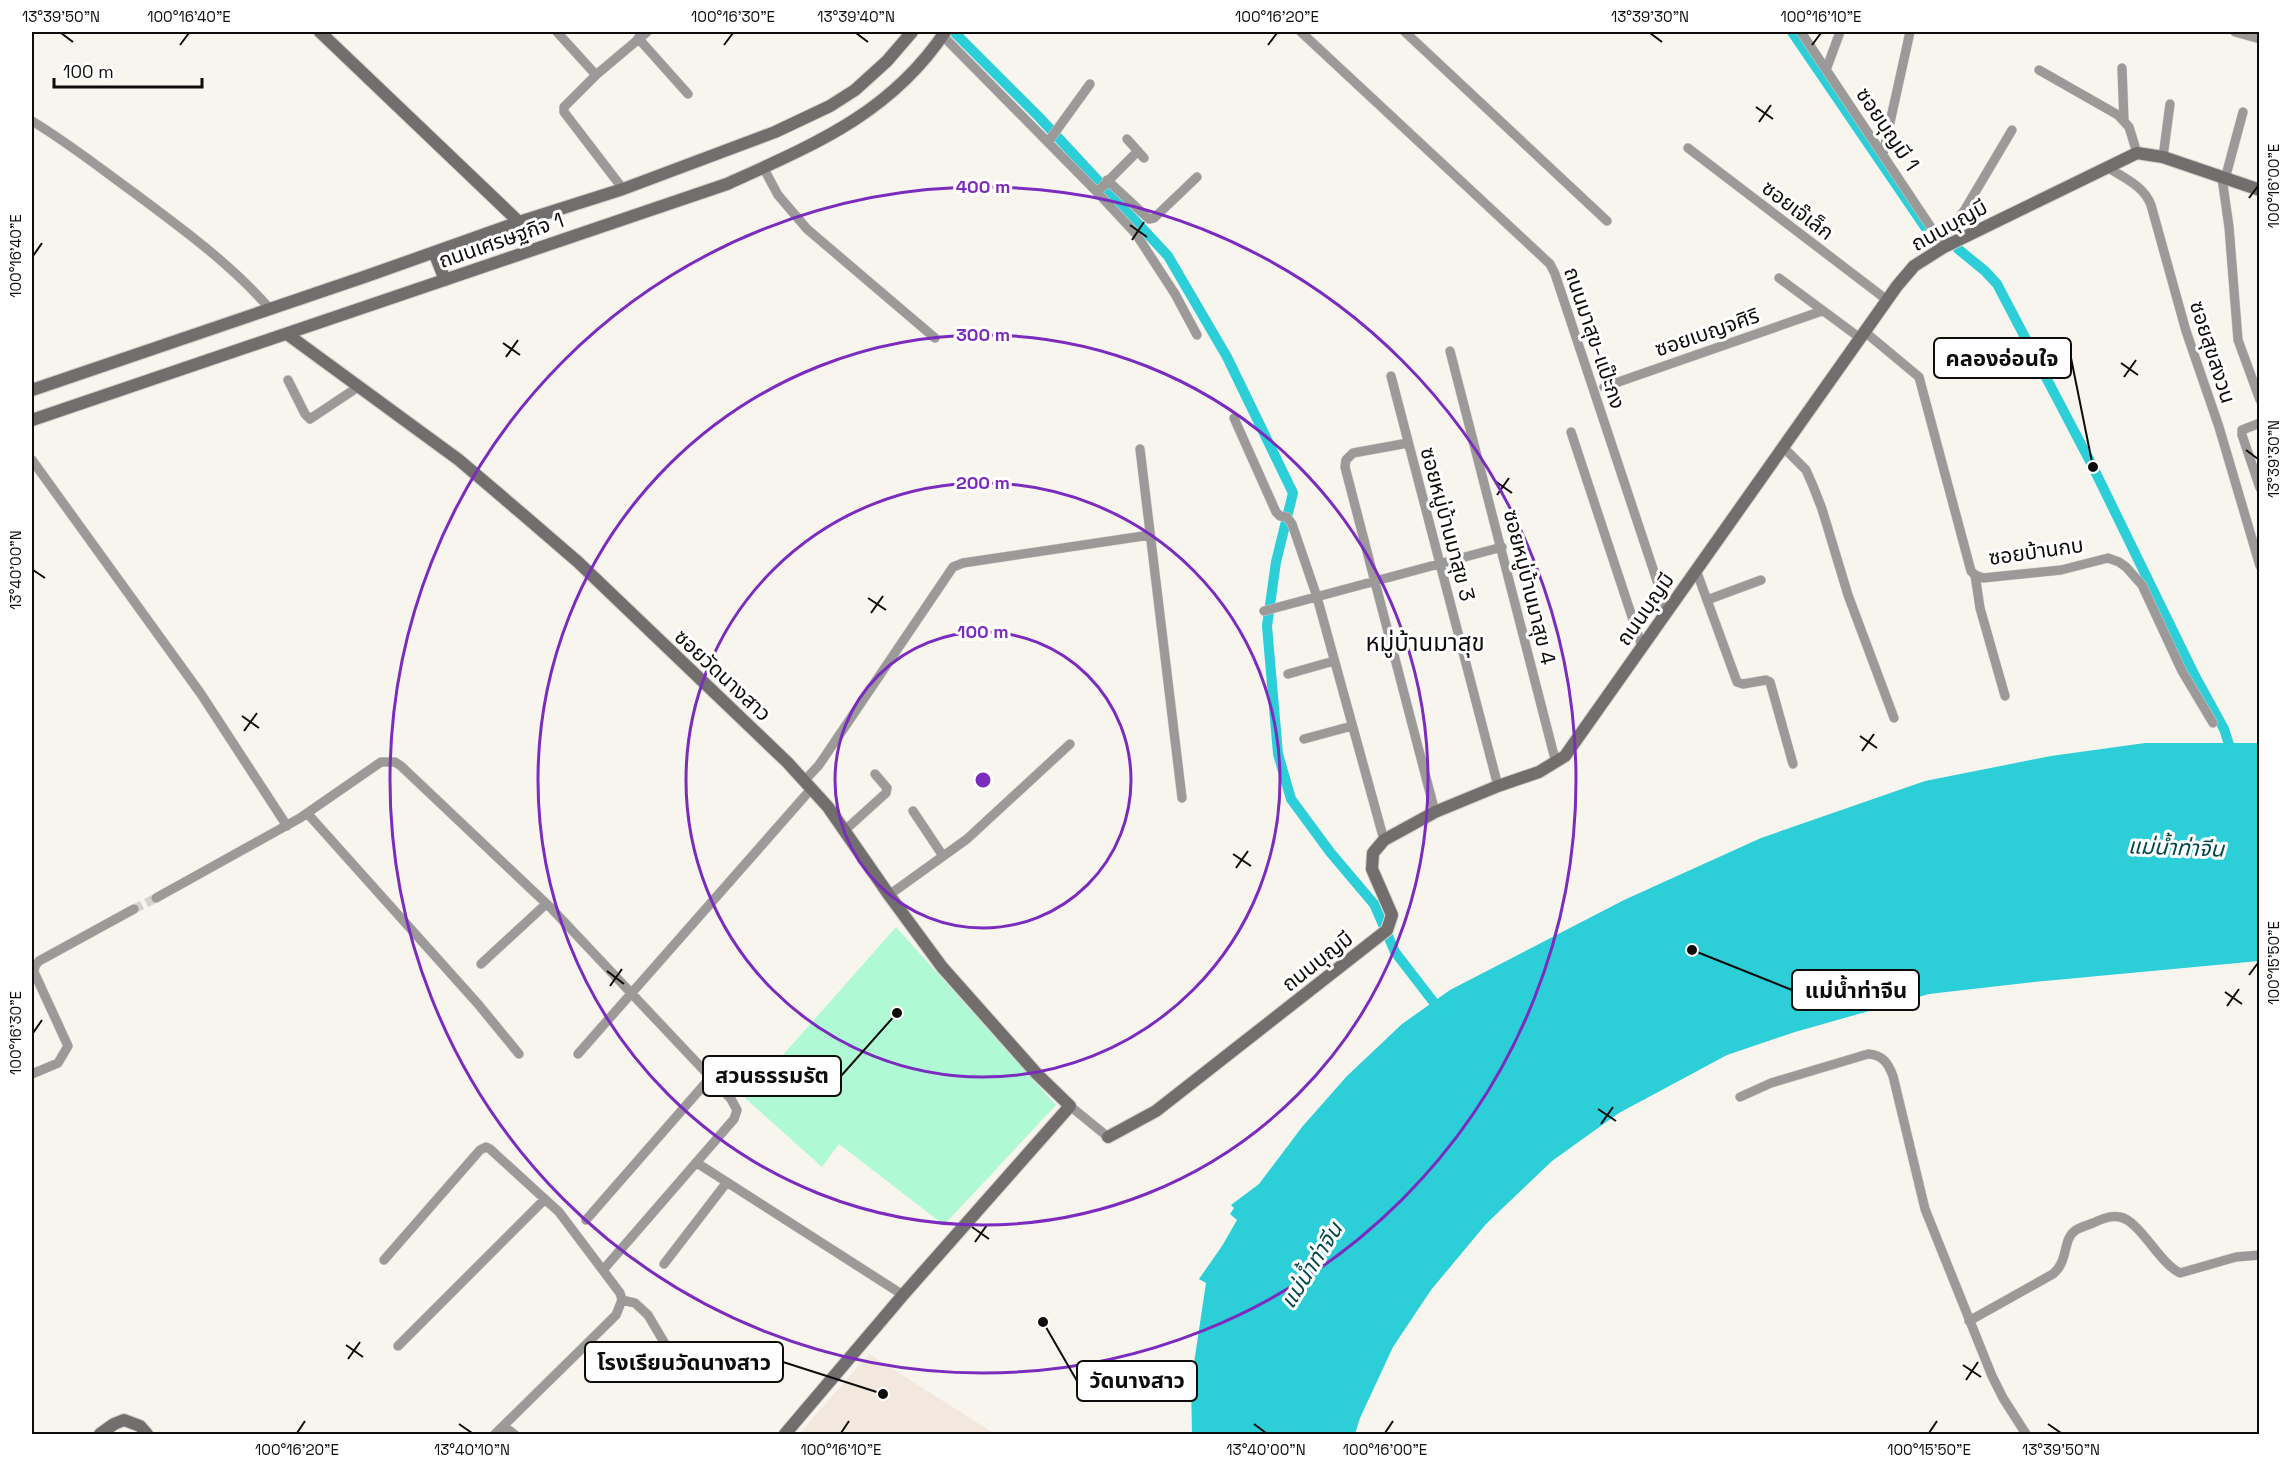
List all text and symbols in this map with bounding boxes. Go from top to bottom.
text: 13°39'50"N [22,7,100,26]
text: 100°16'40"E [147,7,231,26]
text: 100°16'30"E [691,7,775,26]
text: 13°39'40"N [817,7,895,26]
text: 100°16'20"E [1235,7,1319,26]
text: 13°39'30"N [1611,7,1689,26]
text: 100°16'10"E [1780,7,1862,26]
scale bar [54,51,202,89]
text: 100 m [63,60,114,83]
street label: ซอยบุญมี 1 [1850,82,1926,176]
text: 100°16'00"E [2264,144,2283,228]
street label: ซอยเจ๊เล็ก [1757,174,1839,246]
text: 400 m [956,175,1010,198]
street label: ถนนบุญมี [1906,193,1992,257]
street label: ถนนเศรษฐกิจ 1 [435,206,567,274]
text: 100°16'40"E [6,214,25,298]
street label: ถนนมาสุข-แป๊ะกง [1558,264,1632,412]
street label: ซอยสุขสงวน [2184,297,2242,407]
street label: ซอยเบญจศิริ [1651,302,1763,362]
text: 300 m [956,323,1010,346]
callout: คลองอ่อนใจ [1934,338,2071,378]
text: คลองอ่อนใจ [1946,344,2058,372]
text: 13°39'30"N [2264,420,2283,498]
street label: ซอยหมู่บ้านมาสุข 3 [1414,444,1482,604]
text: 200 m [956,471,1010,494]
street label: ซอยหมู่บ้านมาสุข 4 [1498,507,1562,667]
text: 13°40'00"N [6,530,25,610]
street label: ซอยบ้านกบ [1987,531,2085,571]
street label: ถนนบุญมี [1610,567,1680,651]
text: 100 m [957,620,1009,643]
street label: ซอยวัดนางสาว [669,623,777,727]
district label: หมู่บ้านมาสุข [1365,627,1485,658]
centre of rings [973,770,993,790]
water label: แม่น้ำท่าจีน [2128,830,2226,863]
text: 100°15'50"E [2264,921,2283,1005]
street label: ถนนบุญมี [1276,925,1358,997]
callout: แม่น้ำท่าจีน [1792,970,1919,1010]
text: แม่น้ำท่าจีน [1805,975,1907,1004]
text: 100°16'30"E [6,991,25,1075]
callout: สวนธรรมรัต [703,1056,841,1096]
text: สวนธรรมรัต [715,1061,829,1089]
water label: แม่น้ำท่าจีน [1273,1215,1349,1313]
callout: โรงเรียนวัดนางสาว [585,1342,783,1382]
text: โรงเรียนวัดนางสาว [597,1348,771,1376]
callout: วัดนางสาว [1077,1361,1197,1401]
text: วัดนางสาว [1089,1366,1185,1394]
text: 100°16'20"E [255,1440,339,1459]
text: 13°40'10"N [434,1440,510,1459]
text: 100°16'10"E [800,1440,882,1459]
text: 13°40'00"N [1226,1440,1306,1459]
text: 100°16'00"E [1343,1440,1427,1459]
text: 100°15'50"E [1887,1440,1971,1459]
text: 13°39'50"N [2022,1440,2100,1459]

